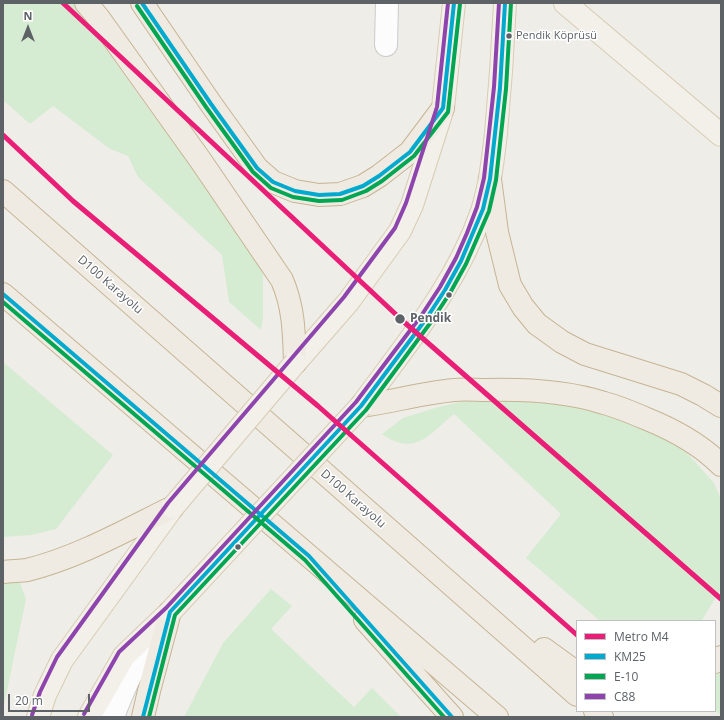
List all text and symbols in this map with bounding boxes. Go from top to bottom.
north arrow [8,8,48,48]
text: N [24,8,32,23]
place label: Pendi̇k Köprüsü [516,29,597,43]
marker: Pendi̇k Köprüsü [504,31,514,41]
street label: D100 Karayolu [74,253,146,317]
unlabelled marker [444,290,454,300]
marker: Pendik [393,312,407,326]
place label: Pendik [410,312,451,326]
street label: D100 Karayolu [317,467,389,531]
unlabelled marker [233,542,243,552]
legend [576,620,716,712]
text: Metro M4 [614,628,669,645]
text: KM25 [614,648,646,665]
text: E-10 [614,668,638,685]
scale bar [10,686,92,712]
text: C88 [614,688,635,705]
text: 20 m [15,692,43,709]

